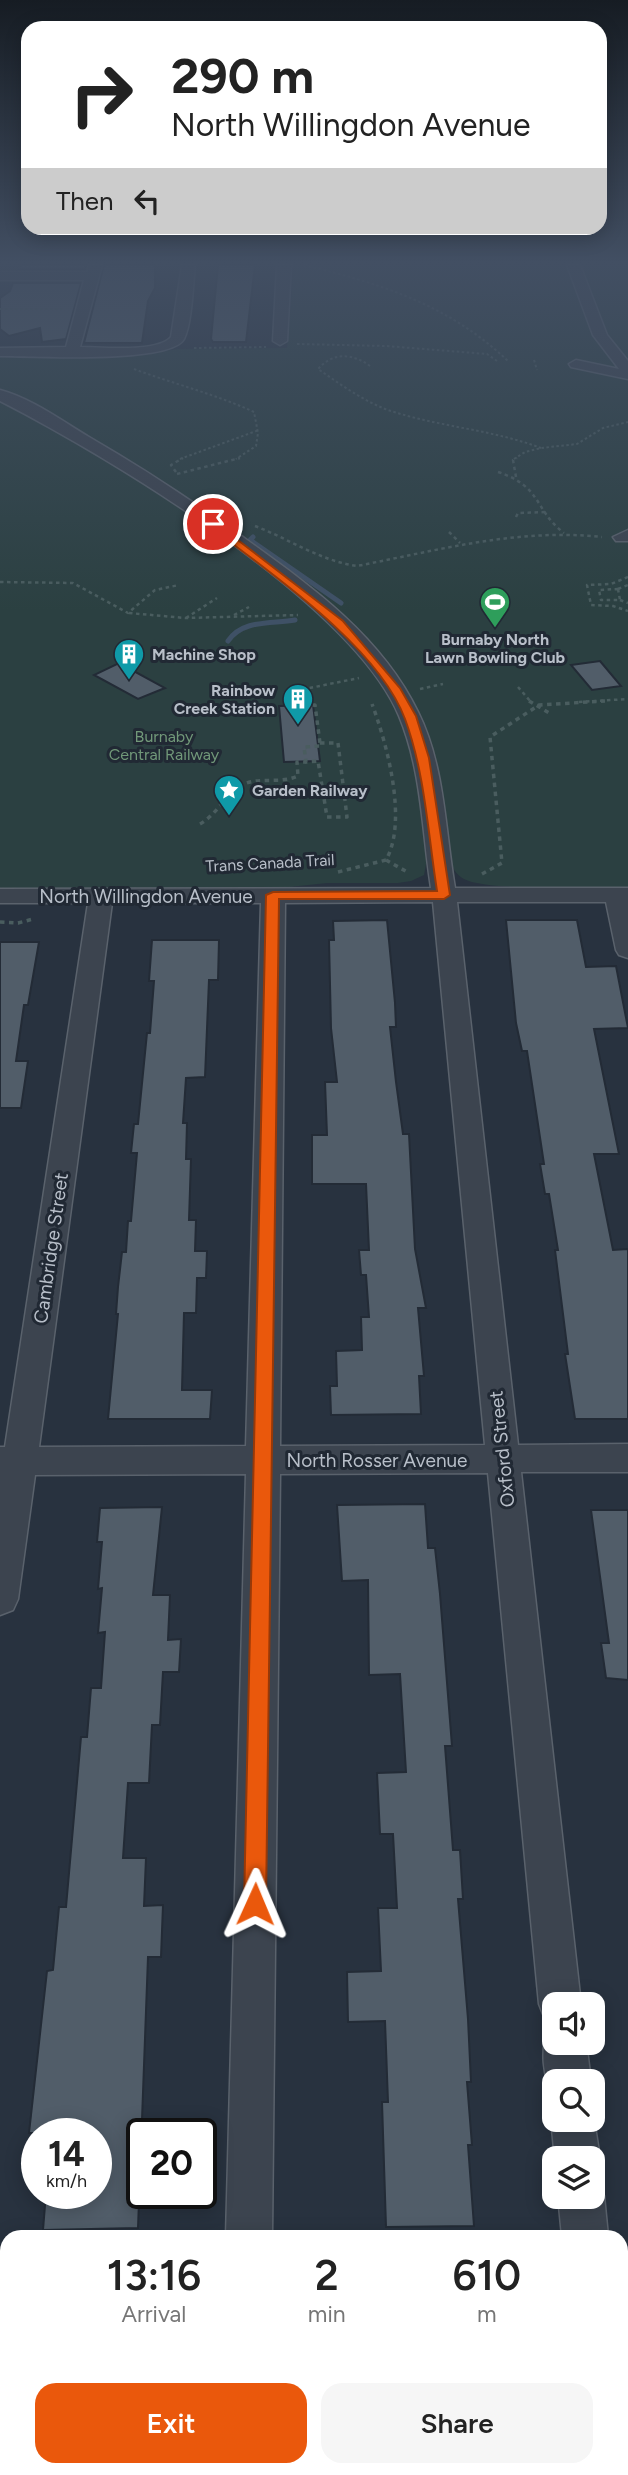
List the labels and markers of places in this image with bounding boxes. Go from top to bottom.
pin [183,494,243,554]
sports icon: Burnaby North Lawn Bowling Club [478,585,512,629]
place label: Burnaby North Lawn Bowling Club [425,630,565,667]
building icon: Machine Shop [112,637,146,681]
place label: Machine Shop [152,645,256,664]
place label: Rainbow Creek Station [174,681,276,718]
building icon: Rainbow Creek Station [281,682,315,726]
place icon: Garden Railway [212,773,246,817]
place label: Garden Railway [252,781,368,800]

